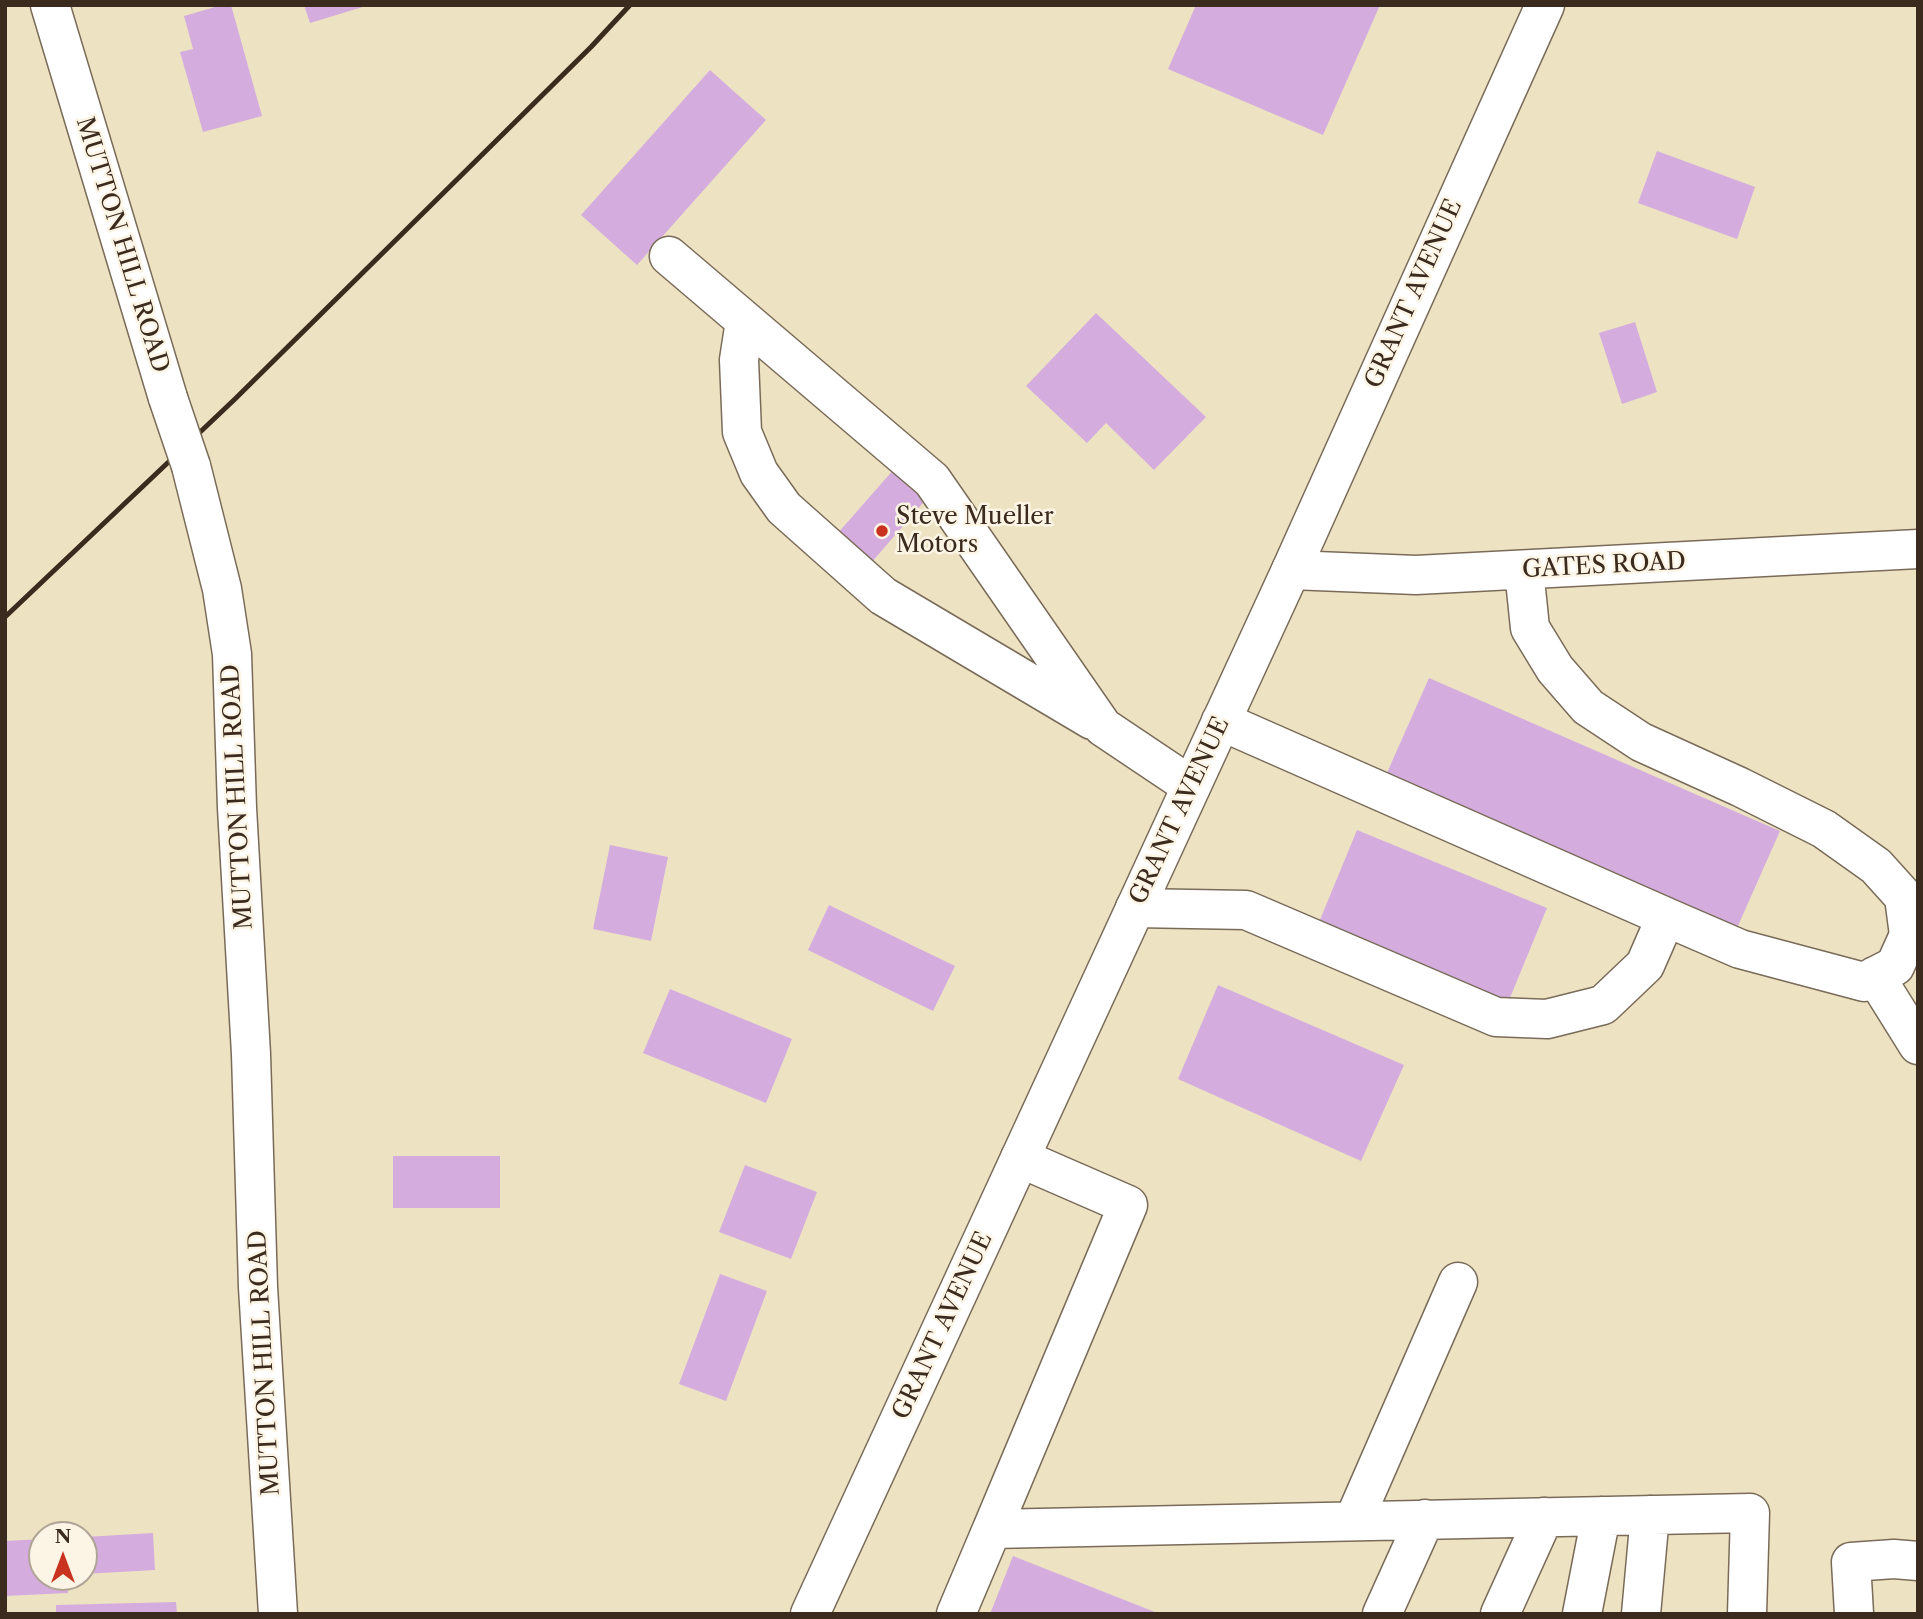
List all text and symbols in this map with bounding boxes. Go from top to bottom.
street label: MUTTON HILL ROAD [69,114,175,376]
street label: GRANT AVENUE [1359,195,1469,393]
place label: Steve Mueller Motors [896,503,1054,559]
marker: Steve Mueller Motors [874,523,890,539]
street label: GATES ROAD [1521,547,1687,585]
street label: MUTTON HILL ROAD [217,664,259,930]
street label: GRANT AVENUE [1124,713,1236,909]
street label: GRANT AVENUE [887,1228,999,1424]
street label: MUTTON HILL ROAD [244,1230,286,1496]
north arrow [28,1521,98,1591]
text: N [55,1525,71,1548]

